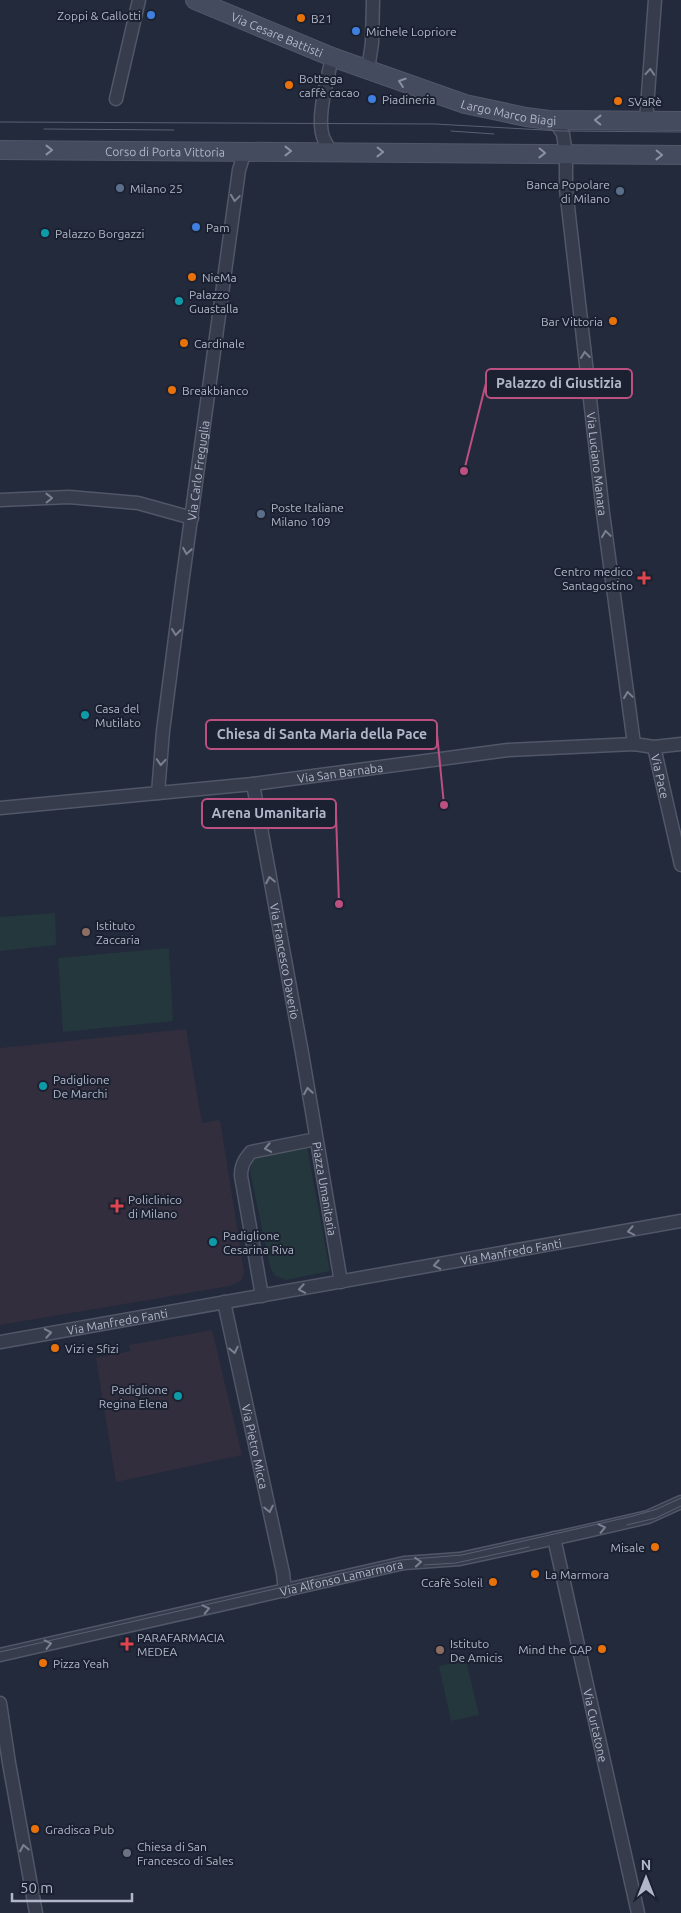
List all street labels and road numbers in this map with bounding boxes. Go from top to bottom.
street label: Via Cesare Battisti [229,9,325,59]
street label: Largo Marco Biagi [459,97,556,127]
street label: Corso di Porta Vittoria [105,144,225,158]
street label: Via Luciano Manara [585,411,610,516]
street label: Via Carlo Freguglia [184,420,211,521]
street label: Via Pace [649,753,672,800]
street label: Via San Barnaba [296,760,384,785]
street label: Via Francesco Daverio [268,902,302,1020]
street label: Piazza Umanitaria [311,1141,340,1237]
street label: Via Manfredo Fanti [459,1236,563,1267]
street label: Via Manfredo Fanti [66,1306,169,1337]
street label: Via Pietro Micca [240,1403,271,1490]
street label: Via Alfonso Lamarmora [278,1557,404,1598]
street label: Via Curtatone [581,1688,610,1763]

